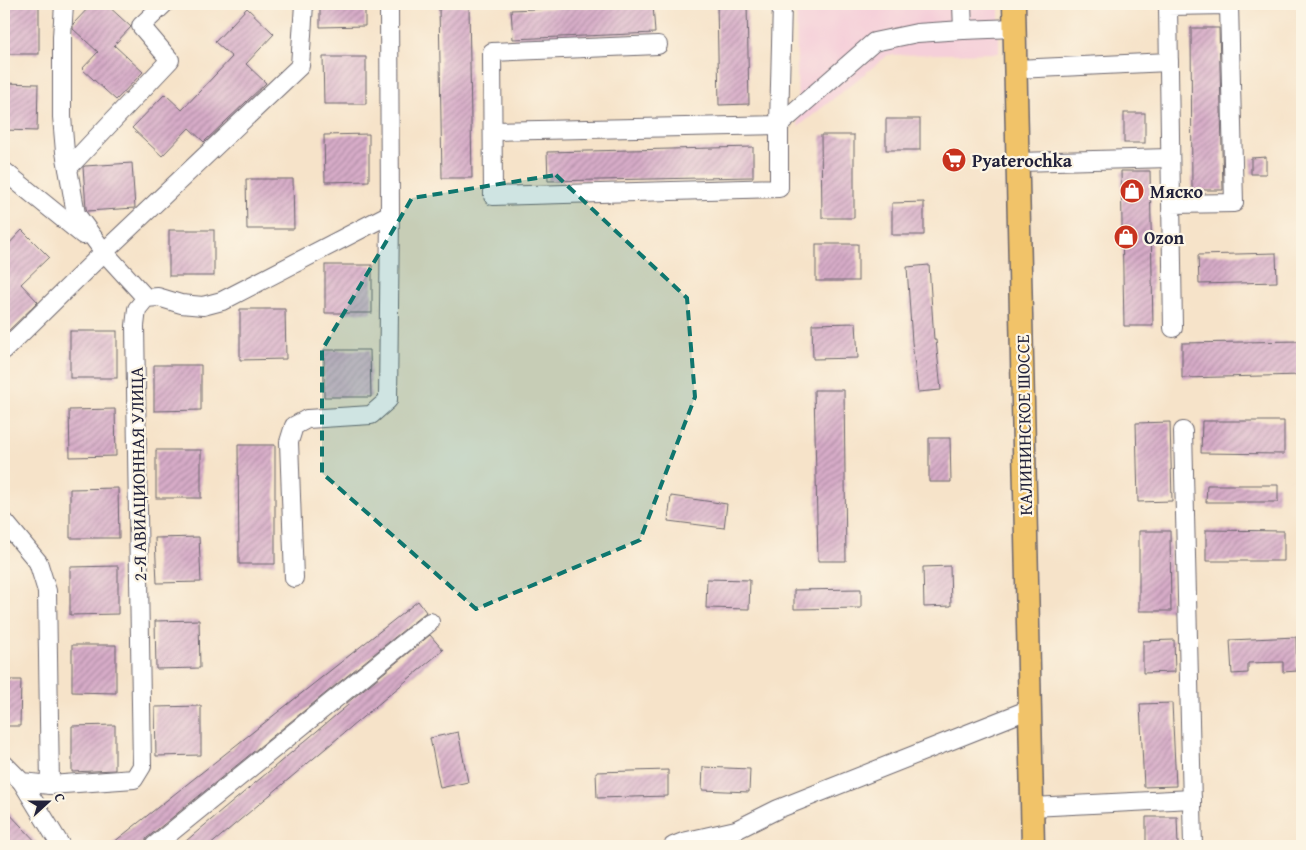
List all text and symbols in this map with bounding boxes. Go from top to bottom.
supermarket icon: Pyaterochka [941,147,967,173]
place label: Pyaterochka [972,147,1073,174]
shop icon: Мяско [1119,178,1145,204]
place label: Мяско [1150,178,1203,205]
shop icon: Ozon [1113,224,1139,250]
place label: Ozon [1144,224,1184,251]
street label: КАЛИНИНСКОЕ ШОССЕ [1009,334,1039,516]
street label: 2-Я АВИАЦИОННАЯ УЛИЦА [123,366,153,582]
north arrow [22,778,72,828]
text: С [49,790,71,805]

